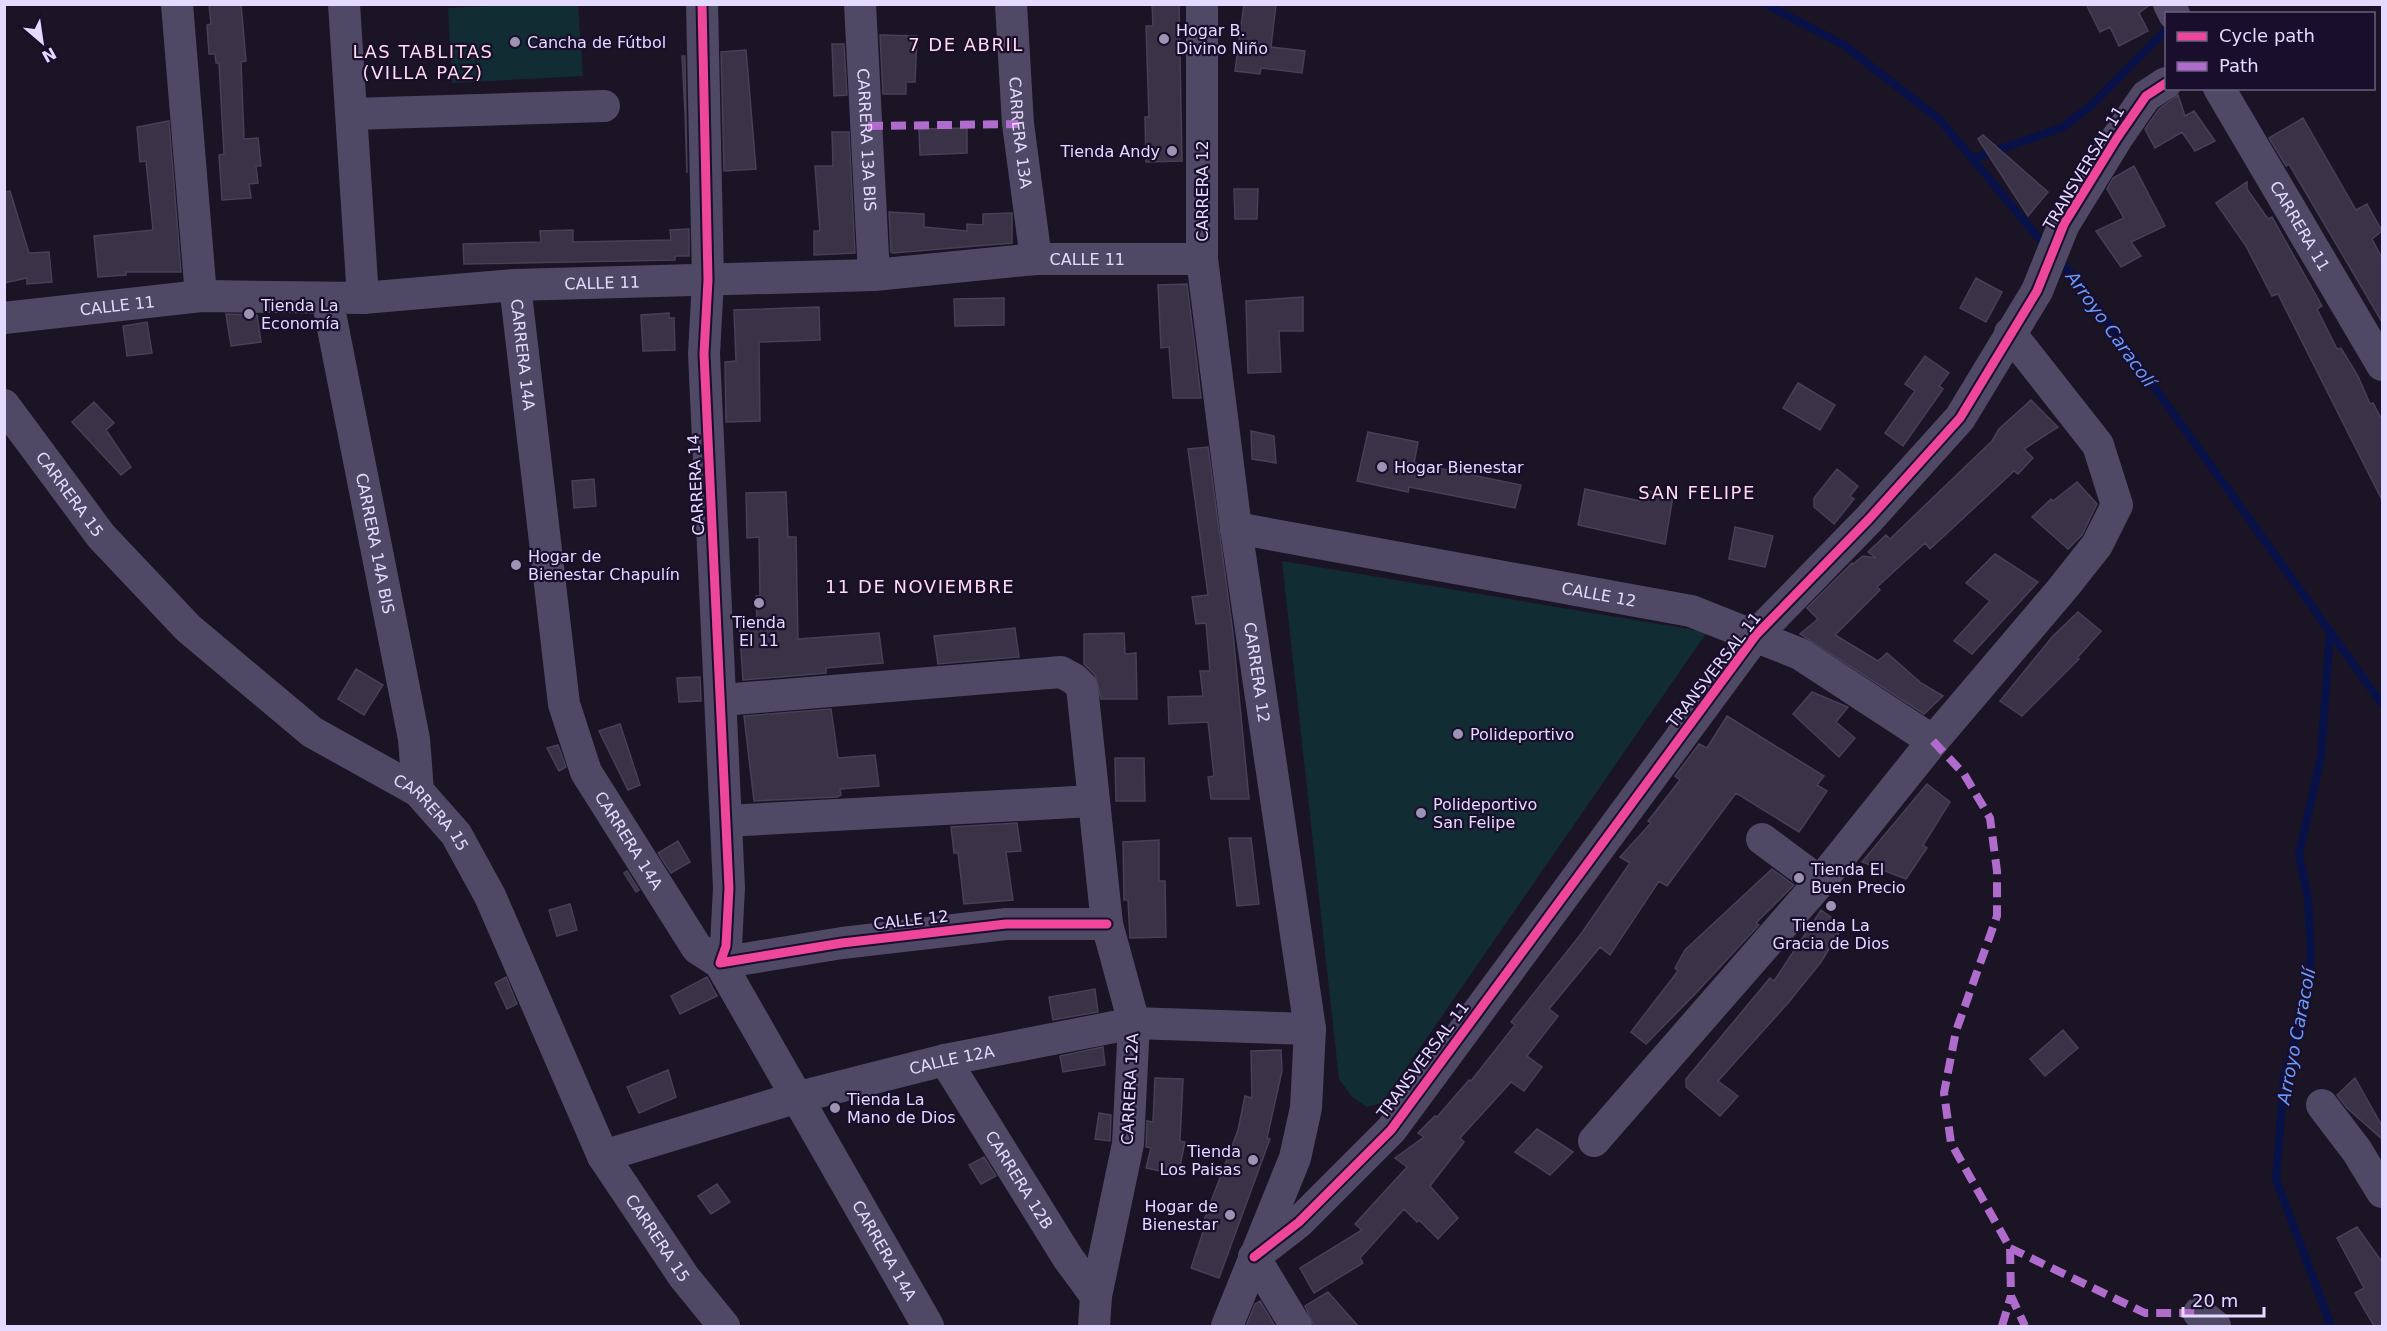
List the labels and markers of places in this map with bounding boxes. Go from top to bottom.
place label: Hogar B. Divino Niño [1176,21,1268,58]
marker: Hogar B. Divino Niño [1157,32,1171,46]
place label: Cancha de Fútbol [527,33,666,52]
marker: Cancha de Fútbol [508,35,522,49]
place label: Tienda Andy [1060,142,1160,161]
marker: Tienda Andy [1165,144,1179,158]
place label: Tienda La Economía [260,296,339,333]
marker: Tienda La Economía [242,307,256,321]
place label: Hogar Bienestar [1394,458,1524,477]
marker: Hogar Bienestar [1375,460,1389,474]
place label: Hogar de Bienestar Chapulín [528,547,680,584]
marker: Hogar de Bienestar Chapulín [509,558,523,572]
marker: Tienda El 11 [752,596,766,610]
place label: Tienda El 11 [731,613,786,650]
place label: Polideportivo [1470,725,1574,744]
marker: Polideportivo [1451,727,1465,741]
place label: Polideportivo San Felipe [1433,795,1537,832]
marker: Polideportivo San Felipe [1414,806,1428,820]
place label: Tienda El Buen Precio [1810,860,1906,897]
marker: Tienda El Buen Precio [1792,871,1806,885]
marker: Tienda La Gracia de Dios [1824,899,1838,913]
place label: Tienda La Gracia de Dios [1773,916,1889,953]
place label: Tienda La Mano de Dios [846,1090,956,1127]
marker: Tienda La Mano de Dios [828,1101,842,1115]
place label: Tienda Los Paisas [1160,1142,1241,1179]
marker: Tienda Los Paisas [1246,1153,1260,1167]
place label: Hogar de Bienestar [1142,1197,1218,1234]
marker: Hogar de Bienestar [1223,1208,1237,1222]

